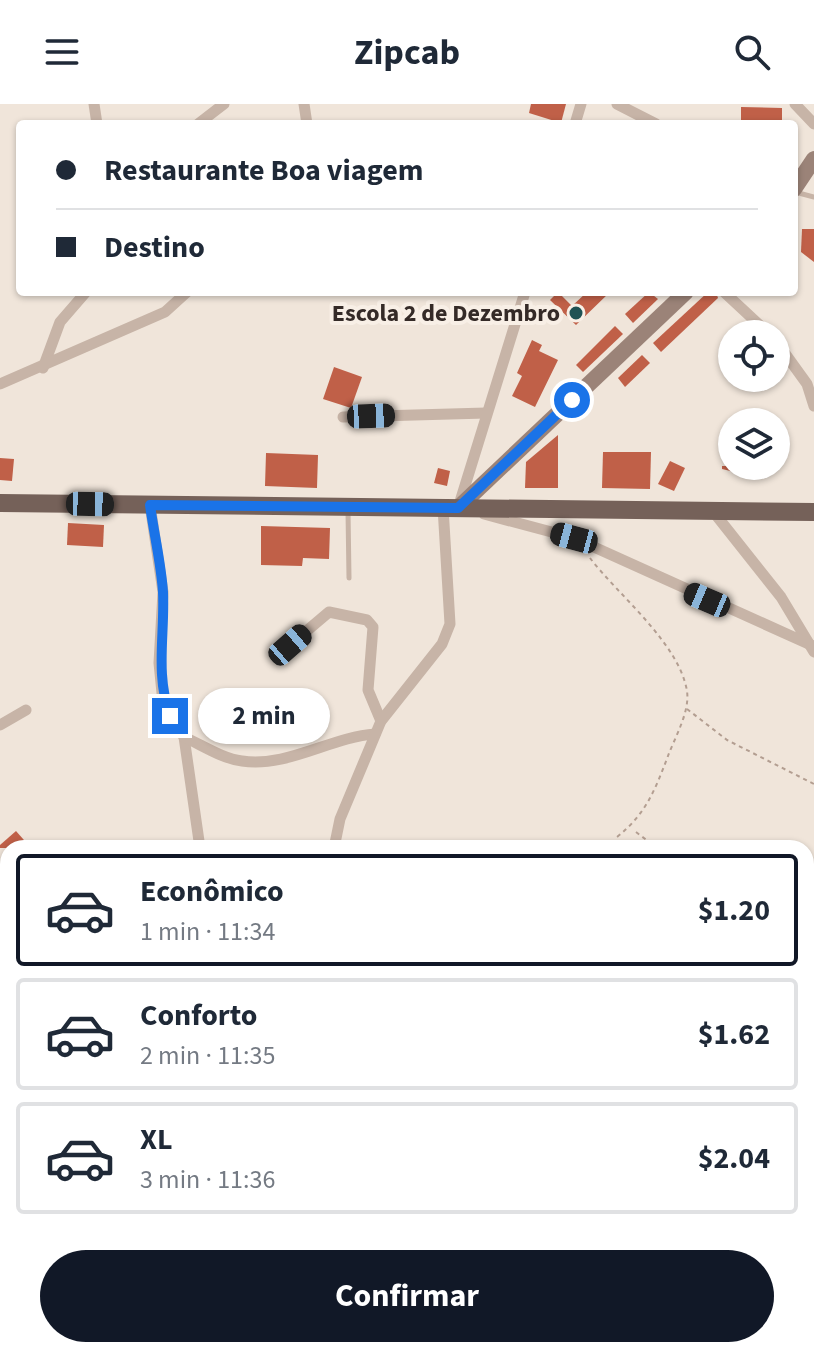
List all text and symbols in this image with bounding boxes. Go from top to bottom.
text: Zipcab [354,27,460,78]
icon: menu [40,30,84,74]
icon: search [730,30,774,74]
text: Restaurante Boa viagem [104,149,423,192]
text: Destino [104,226,205,269]
place label: Escola 2 de Dezembro [332,296,560,331]
marker: Escola 2 de Dezembro [567,304,585,322]
map controls [718,320,790,480]
button: locate [718,320,790,392]
route start [554,382,590,418]
car [347,403,395,429]
button: layers [718,408,790,480]
car [66,492,114,516]
car [548,520,600,556]
car [680,580,734,620]
car [264,620,316,670]
callout: 2 min [198,688,330,744]
text: 2 min [232,697,296,734]
route end [152,698,188,734]
text: Econômico [140,870,284,913]
icon: car [44,874,116,946]
text: $1.20 [698,889,770,932]
text: 1 min · 11:34 [140,913,275,950]
text: Conforto [140,994,257,1037]
icon: car [44,998,116,1070]
text: $1.62 [698,1013,770,1056]
text: 2 min · 11:35 [140,1037,275,1074]
text: XL [140,1118,173,1161]
icon: car [44,1122,116,1194]
text: $2.04 [698,1137,770,1180]
text: 3 min · 11:36 [140,1161,275,1198]
button: Confirmar [40,1250,774,1342]

